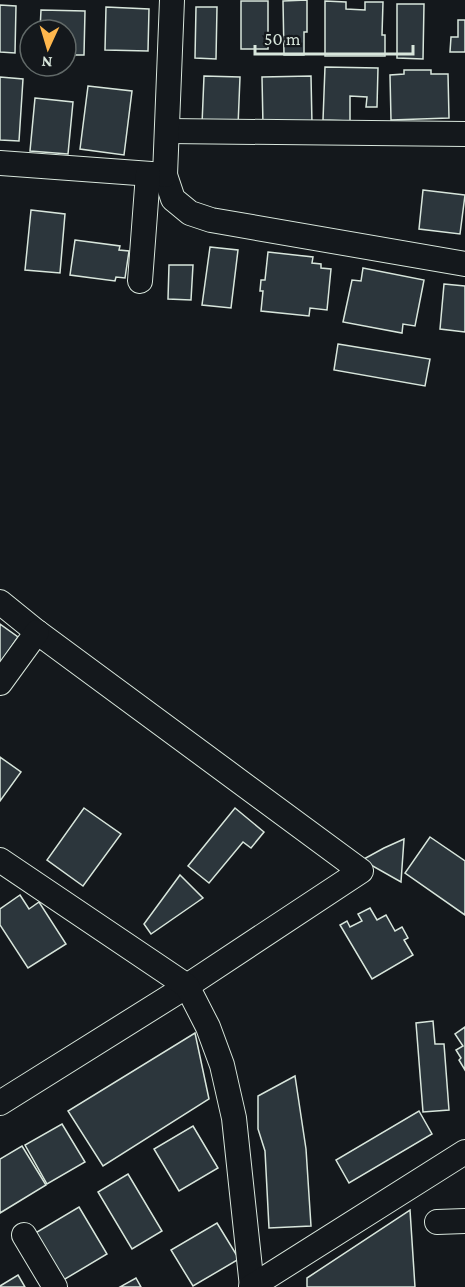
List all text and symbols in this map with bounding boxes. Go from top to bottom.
north arrow [18,18,78,78]
scale bar [255,18,412,56]
text: 50 m [264,29,301,49]
text: N [41,54,53,71]

